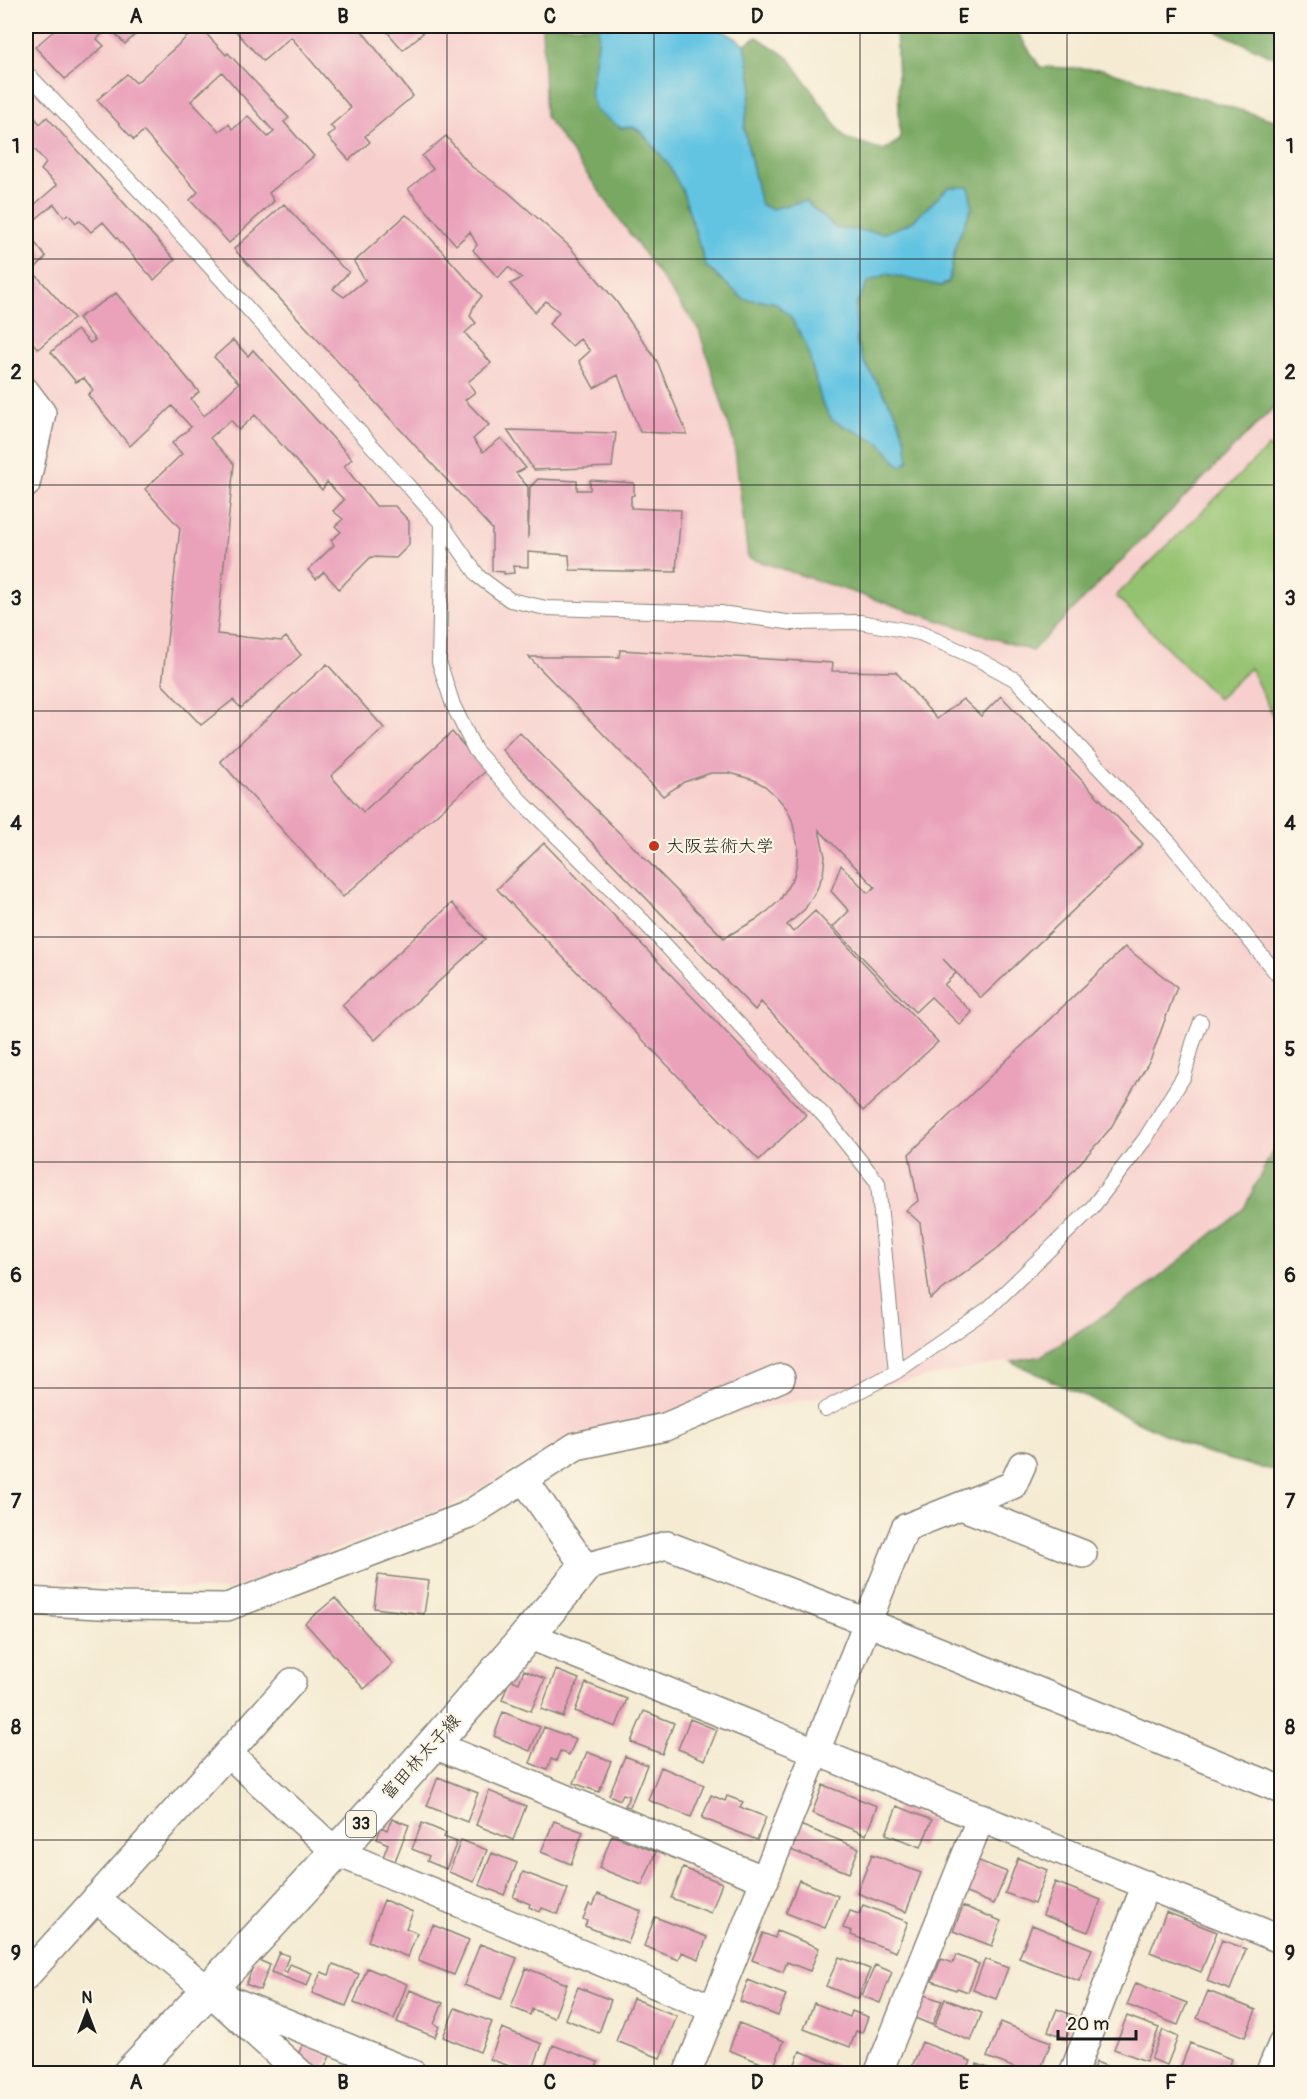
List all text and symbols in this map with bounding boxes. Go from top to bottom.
text: A [130,4,143,29]
text: B [337,4,349,29]
text: C [544,4,556,29]
text: D [751,4,764,29]
text: E [959,4,970,29]
text: F [1165,4,1177,29]
text: 1 [12,134,20,159]
text: 1 [1286,134,1294,159]
text: 2 [10,360,22,385]
text: 2 [1284,360,1296,385]
text: 3 [10,586,22,611]
text: 3 [1284,586,1296,611]
text: 4 [10,811,22,836]
text: 4 [1284,811,1296,836]
place label: 大阪芸術大学 [666,835,774,858]
marker: 大阪芸術大学 [647,839,661,853]
text: 5 [11,1037,22,1062]
text: 5 [1285,1037,1296,1062]
text: 6 [10,1263,22,1288]
text: 6 [1284,1263,1296,1288]
text: 7 [11,1489,22,1514]
text: 7 [1285,1489,1296,1514]
street label: 富田林太子線 [376,1709,466,1805]
text: 8 [11,1715,21,1740]
text: 8 [1285,1715,1295,1740]
road number: 33 [346,1811,376,1837]
text: 9 [11,1941,21,1966]
text: 9 [1285,1941,1295,1966]
north arrow [57,1982,117,2042]
text: N [82,1988,93,2008]
scale bar [1058,2003,1136,2041]
text: 20 m [1067,2013,1109,2036]
text: A [130,2070,143,2095]
text: B [337,2070,349,2095]
text: C [544,2070,556,2095]
text: D [751,2070,764,2095]
text: E [959,2070,970,2095]
text: F [1165,2070,1177,2095]

